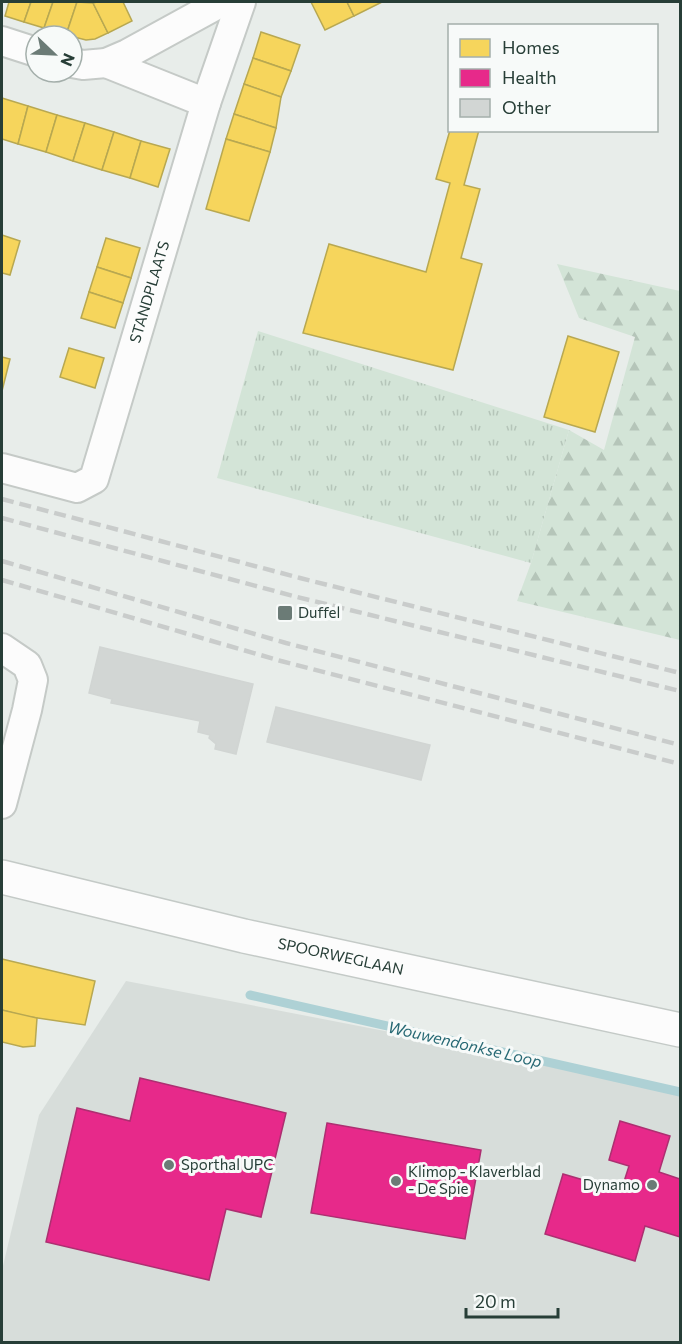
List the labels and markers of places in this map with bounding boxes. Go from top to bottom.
place label: Duffel [298,603,340,621]
marker: Duffel [276,604,294,622]
place label: Sporthal UPC [181,1155,274,1173]
marker: Sporthal UPC [162,1158,176,1172]
place label: Klimop - Klaverblad - De Spie [408,1162,541,1197]
marker: Klimop - Klaverblad - De Spie [389,1174,403,1188]
place label: Dynamo [583,1175,640,1193]
marker: Dynamo [645,1178,659,1192]

